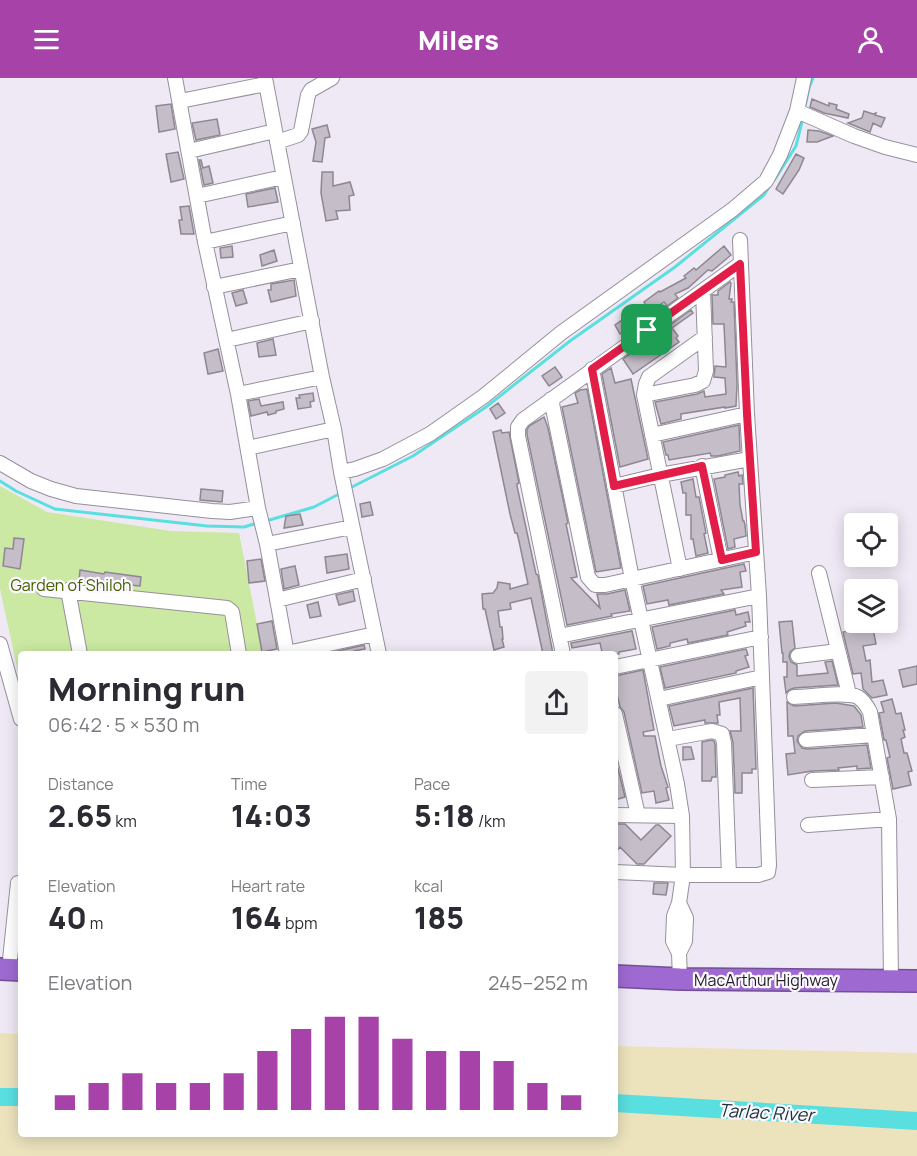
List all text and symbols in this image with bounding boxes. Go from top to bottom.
text: Milers [418,21,499,58]
icon: menu [30,23,63,56]
icon: person [854,23,887,56]
pin [621,304,672,355]
icon: arrive [630,313,663,346]
map controls [844,513,898,633]
button: locate [844,513,898,567]
park label: Garden of Shiloh [10,574,132,596]
button: layers [844,579,898,633]
text: Morning run [48,666,245,711]
button: share [525,671,588,734]
text: 06:42 · 5 × 530 m [48,711,199,738]
text: Distance [48,773,114,795]
text: Time [231,773,267,795]
text: Pace [414,773,450,795]
text: 2.65 [48,795,112,836]
text: 14:03 [231,795,312,836]
text: 5:18 [414,795,475,836]
text: km [112,810,137,832]
text: /km [475,810,506,832]
text: Elevation [48,875,116,897]
text: Heart rate [231,875,305,897]
text: kcal [414,875,443,897]
text: 40 [48,897,87,938]
text: 164 [231,897,282,938]
text: 185 [414,897,464,938]
text: m [87,912,103,934]
text: bpm [282,912,317,934]
text: Elevation [48,969,132,996]
text: 245–252 m [488,969,588,996]
street label: MacArthur Highway [694,969,838,991]
water label: Tarlac River [718,1098,817,1127]

